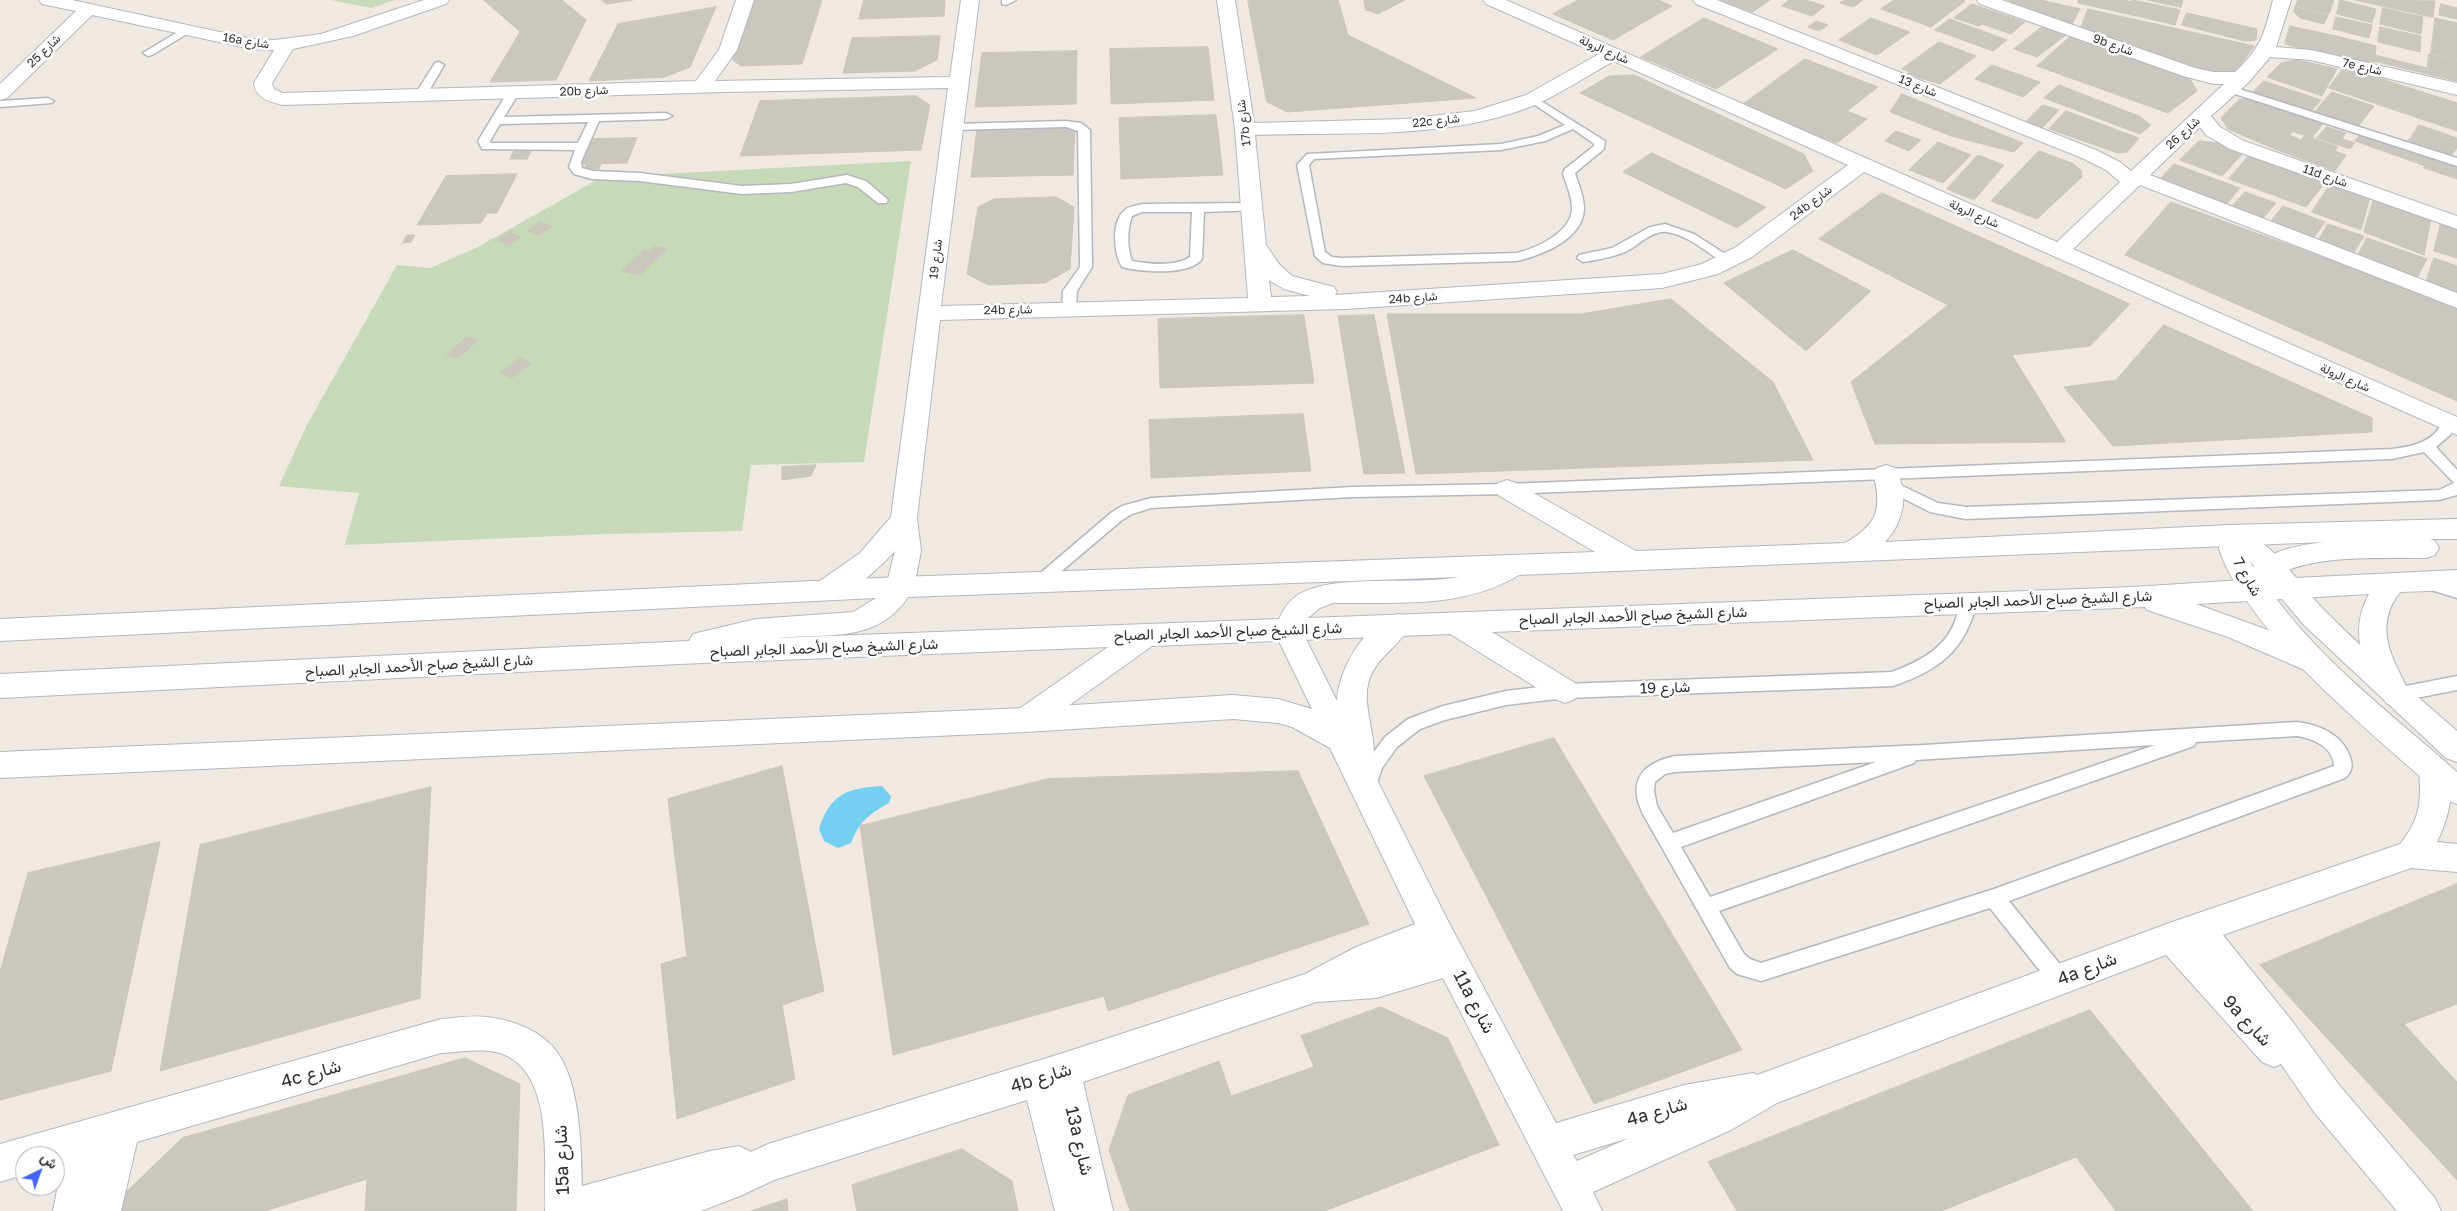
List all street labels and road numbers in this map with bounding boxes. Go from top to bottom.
street label: 16a شارع [222,30,270,52]
street label: 9b شارع [2091,31,2135,59]
street label: شارع 25 [24,32,64,70]
street label: شارع الرولة [1577,33,1631,67]
street label: 7e شارع [2341,55,2383,79]
street label: شارع 13 [1897,72,1939,100]
street label: 20b شارع [559,83,609,99]
street label: 17b شارع [1234,99,1254,147]
street label: 22c شارع [1412,111,1460,131]
street label: شارع 26 [2163,114,2203,152]
street label: 11d شارع [2301,162,2349,190]
street label: 24b شارع [1787,183,1835,223]
street label: شارع الرولة [1947,197,2001,231]
street label: شارع 19 [926,238,946,280]
street label: 24b شارع [1388,289,1438,307]
street label: 24b شارع [983,302,1033,318]
street label: شارع الرولة [2318,361,2372,395]
street label: شارع 7 [2229,554,2265,600]
street label: شارع الشيخ صباح الأحمد الجابر الصباح [1924,587,2152,613]
street label: شارع الشيخ صباح الأحمد الجابر الصباح [1519,603,1747,629]
street label: شارع الشيخ صباح الأحمد الجابر الصباح [1114,619,1342,645]
street label: شارع الشيخ صباح الأحمد الجابر الصباح [710,635,938,661]
street label: شارع الشيخ صباح الأحمد الجابر الصباح [305,651,533,681]
street label: شارع 19 [1640,678,1690,698]
street label: 4a شارع [2054,948,2120,990]
street label: 11a شارع [1448,967,1500,1037]
street label: 9a شارع [2218,991,2276,1051]
street label: 4c شارع [278,1055,344,1093]
street label: 4b شارع [1008,1058,1074,1098]
street label: 4a شارع [1624,1093,1690,1131]
street label: 13a شارع [1061,1104,1097,1178]
street label: 15a شارع [550,1125,574,1195]

